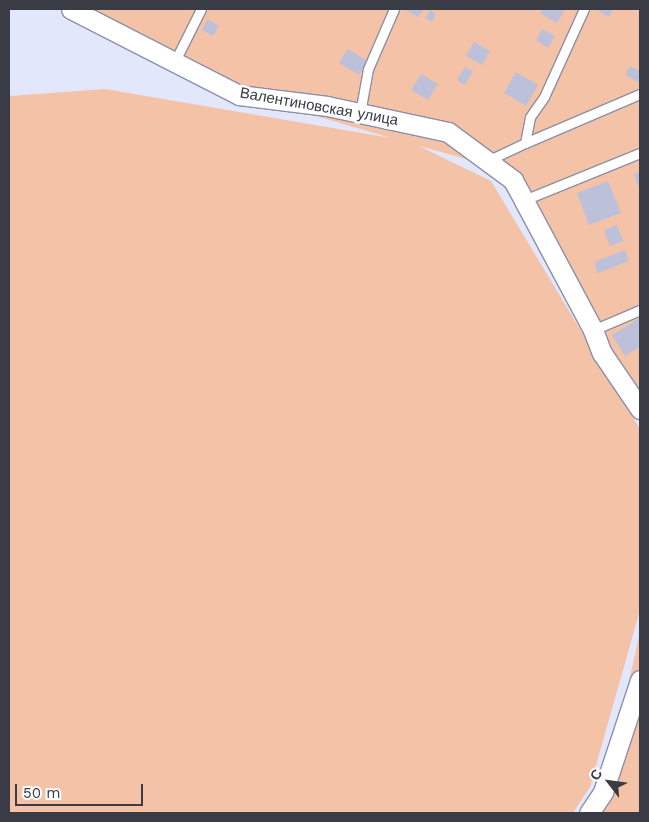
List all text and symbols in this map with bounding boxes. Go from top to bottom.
street label: Валентиновская улица [238,84,400,130]
north arrow [584,757,634,807]
text: С [587,766,605,783]
scale bar [18,774,145,806]
text: 50 m [23,784,60,802]

